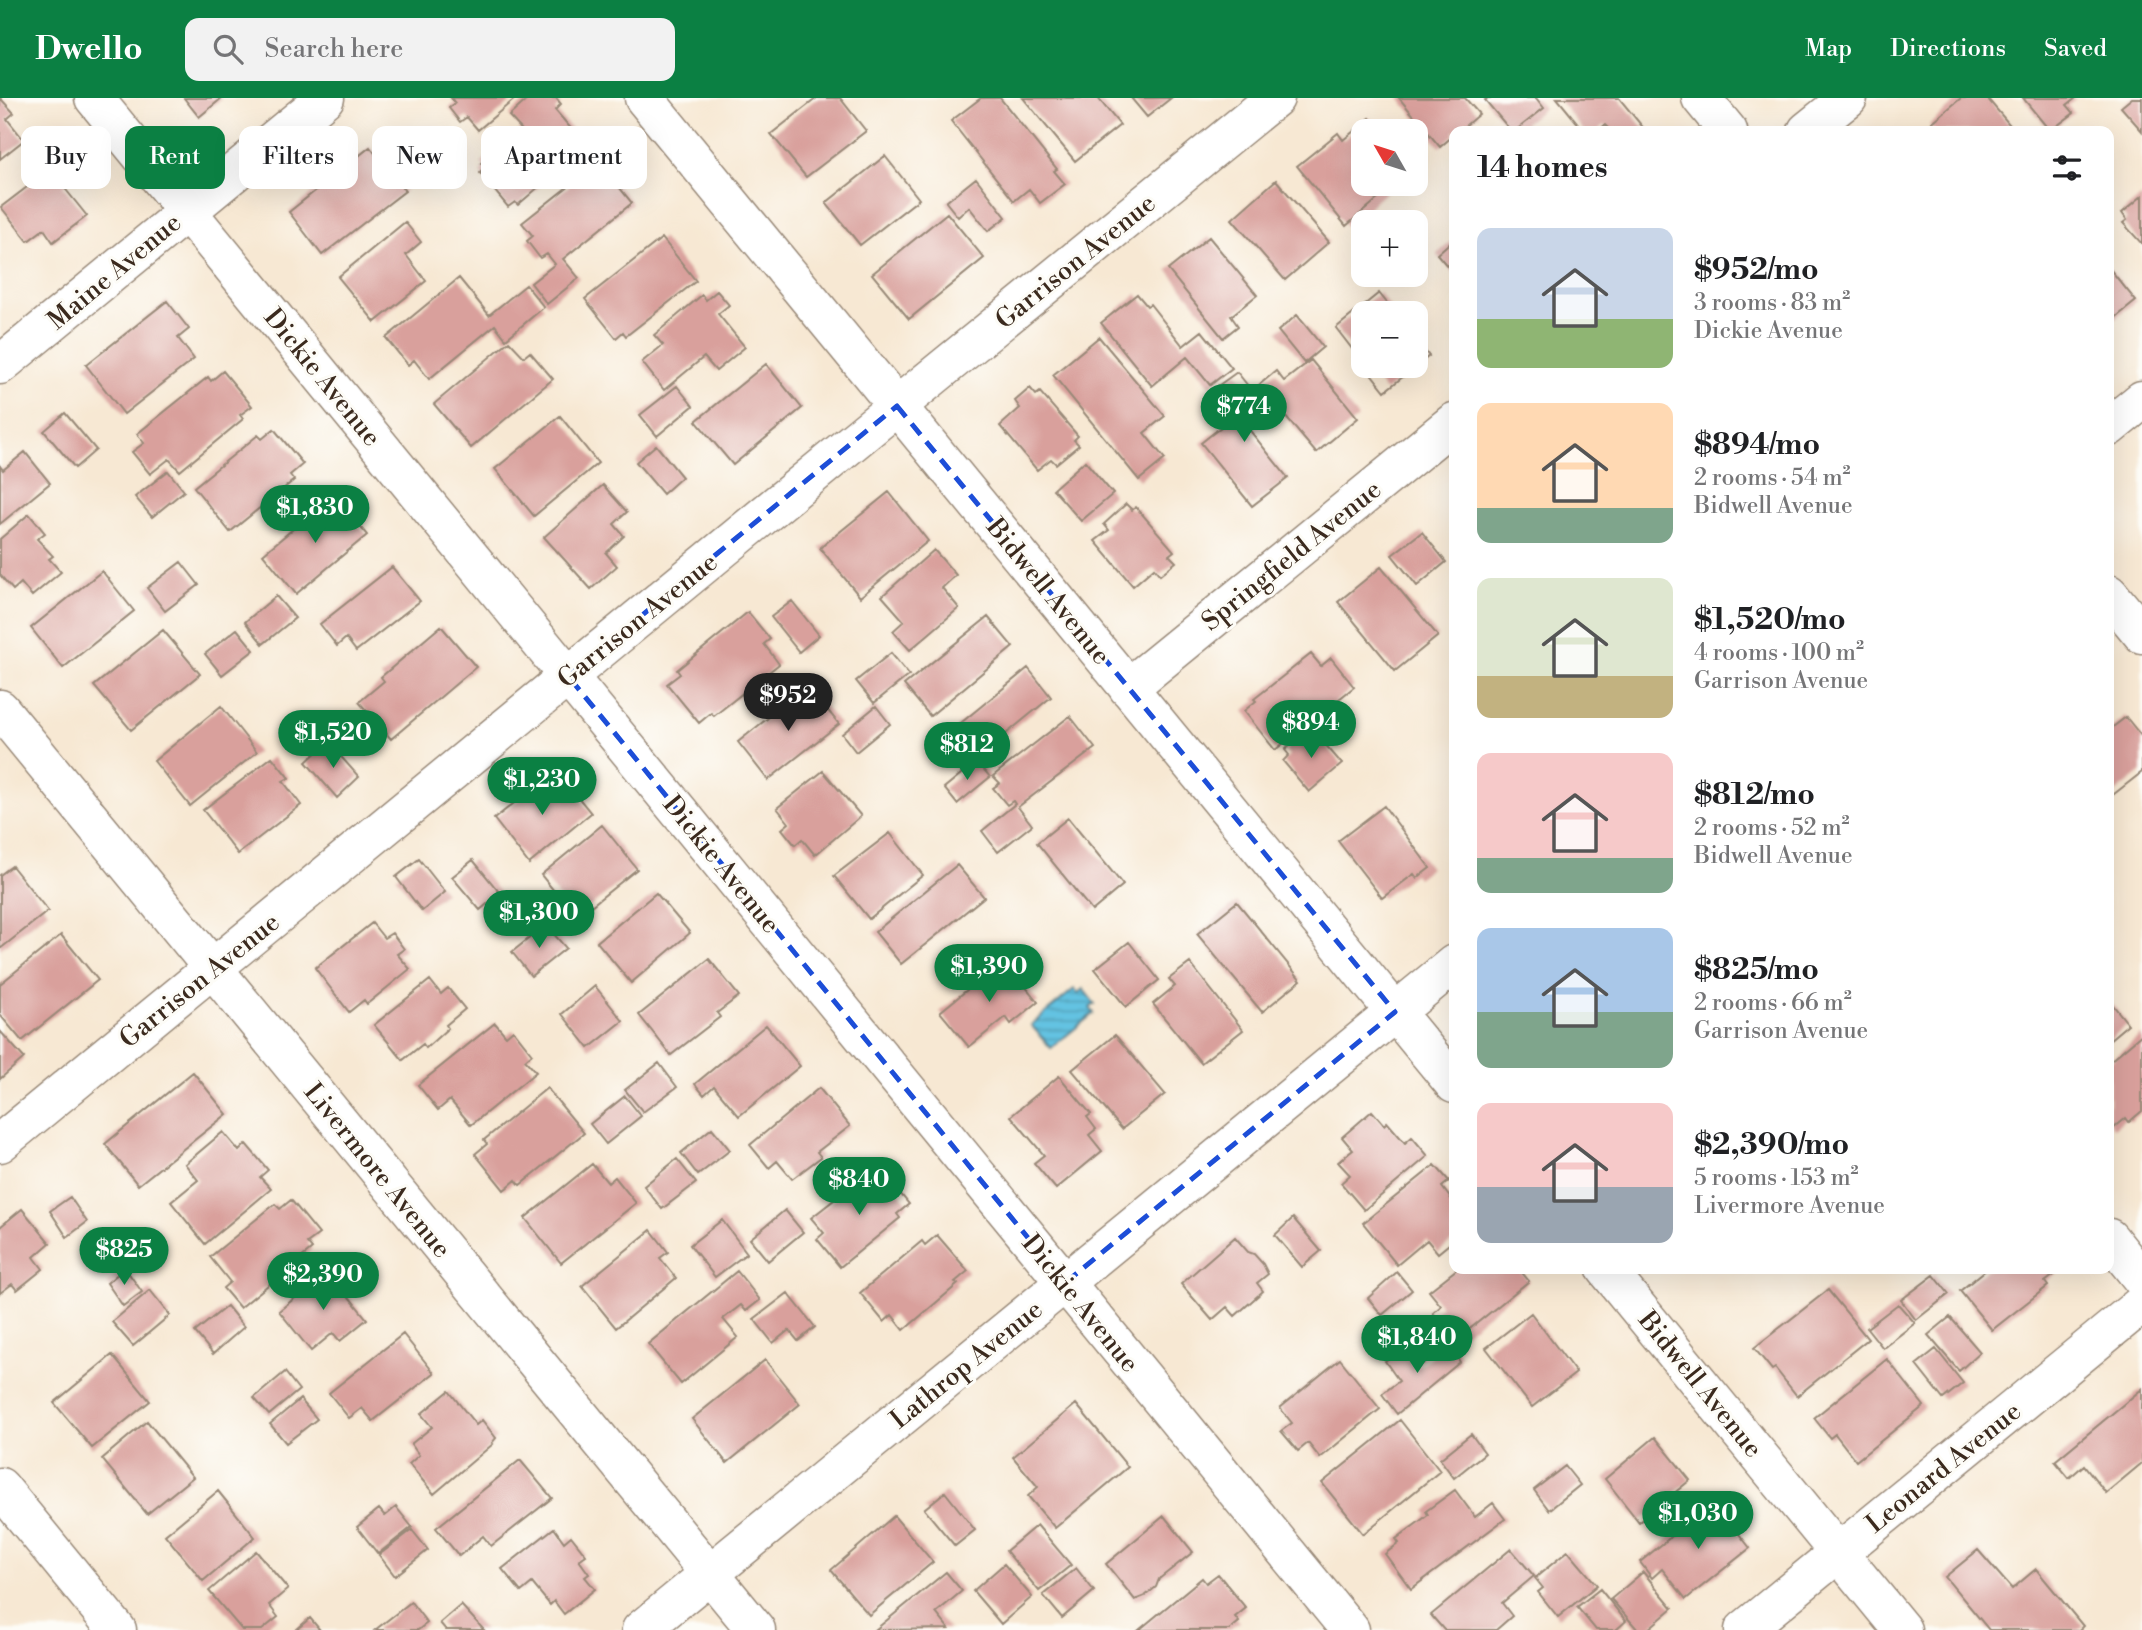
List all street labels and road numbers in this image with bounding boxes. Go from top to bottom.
street label: Garrison Avenue [989,187,1162,336]
street label: Maine Avenue [41,207,188,337]
street label: Dickie Avenue [257,302,388,453]
street label: Springfield Avenue [1195,474,1388,638]
street label: Bidwell Avenue [979,511,1117,671]
street label: Garrison Avenue [551,546,724,695]
street label: Dickie Avenue [656,789,787,940]
street label: Garrison Avenue [113,906,286,1055]
street label: Livermore Avenue [297,1077,458,1265]
street label: Dickie Avenue [1015,1228,1146,1379]
street label: Lathrop Avenue [884,1294,1049,1436]
street label: Bidwell Avenue [1631,1304,1769,1464]
street label: Leonard Avenue [1860,1395,2028,1540]

